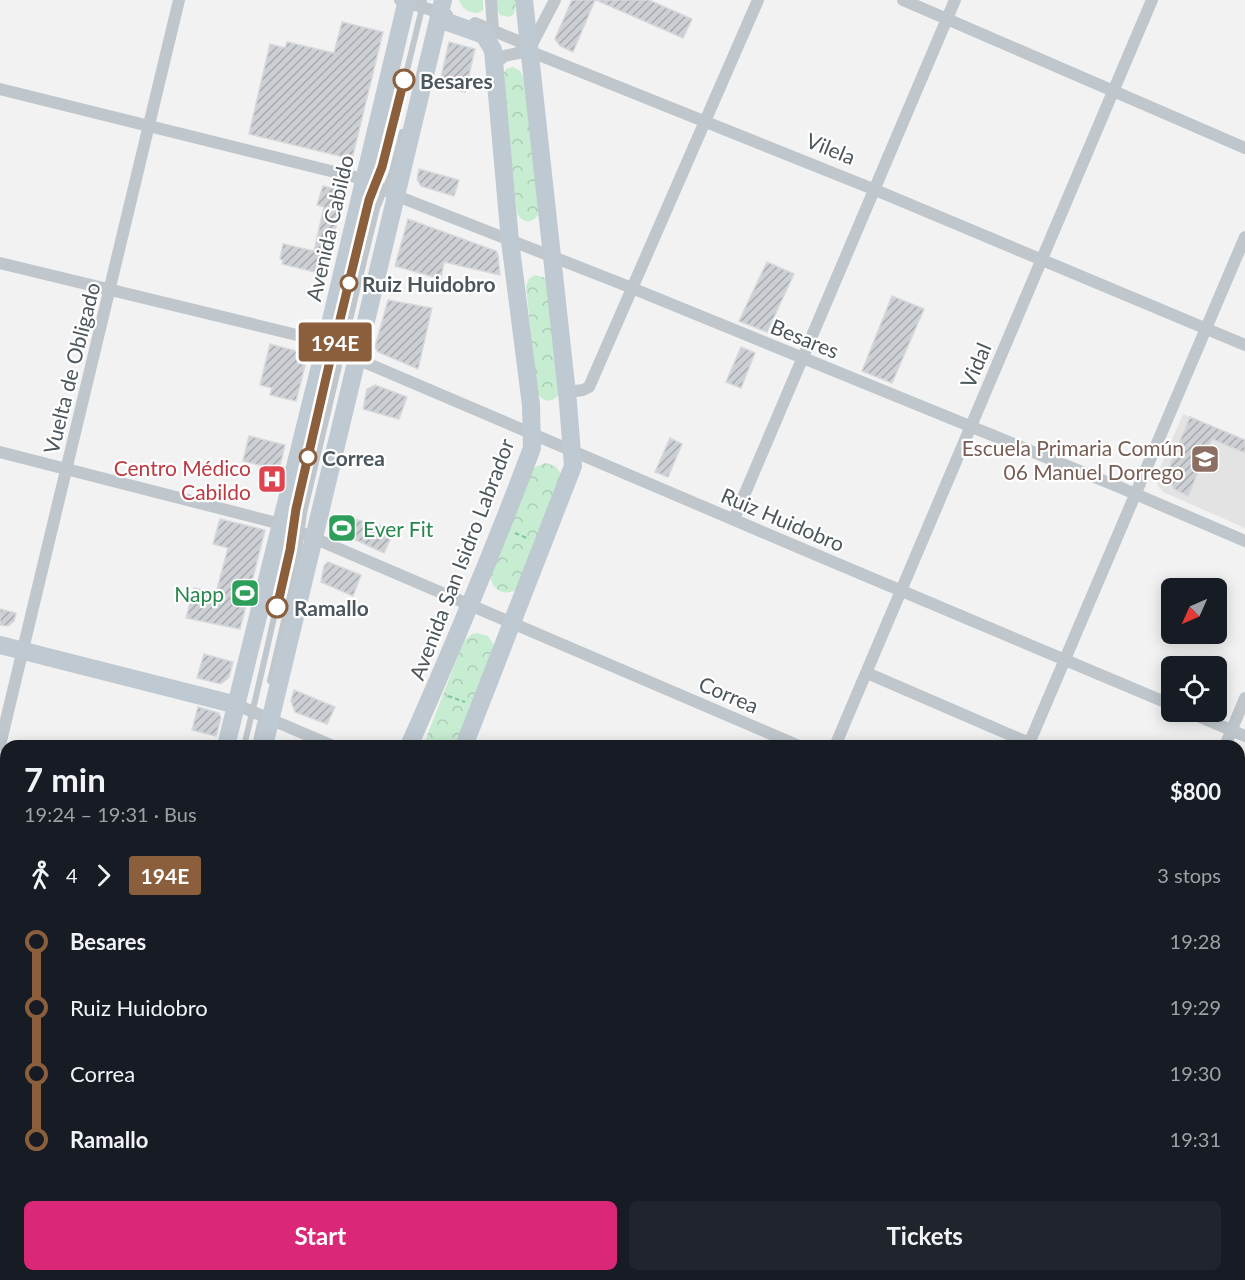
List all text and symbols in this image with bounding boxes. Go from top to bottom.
place label: Besares [420,68,493,93]
marker: Besares [393,69,415,91]
street label: Vilela [803,127,859,169]
street label: Avenida Cabildo [300,152,358,304]
place label: Ruiz Huidobro [362,271,496,296]
marker: Ruiz Huidobro [340,274,358,292]
street label: Vuelta de Obligado [38,280,104,456]
street label: Besares [767,313,843,363]
line badge: 194E [293,322,377,362]
text: 194E [311,330,359,355]
street label: Vidal [954,339,996,391]
street label: Avenida San Isidro Labrador [403,435,519,683]
place label: Escuela Primaria Común 06 Manuel Dorrego [962,435,1184,484]
school or university icon: Escuela Primaria Común 06 Manuel Dorrego [1189,443,1221,475]
place label: Correa [322,445,385,470]
marker: Correa [299,448,317,466]
place label: Centro Médico Cabildo [114,455,251,504]
hospital icon: Centro Médico Cabildo [256,463,288,495]
street label: Ruiz Huidobro [718,482,848,556]
sports icon: Ever Fit [326,512,358,544]
place label: Ever Fit [363,516,434,541]
sports icon: Napp [229,577,261,609]
north arrow [1161,578,1227,644]
map controls [1161,578,1227,722]
place label: Napp [174,581,224,606]
place label: Ramallo [294,595,369,620]
marker: Ramallo [266,596,288,618]
button: locate [1161,656,1227,722]
street label: Correa [696,670,762,718]
text: 7 min [24,759,106,799]
text: $800 [1170,778,1221,805]
text: 19:24 – 19:31 · Bus [24,802,197,826]
icon: walk [24,859,57,892]
icon: forward [87,859,120,892]
text: 4 [66,863,78,887]
text: 194E [141,863,189,888]
text: 3 stops [1157,863,1221,887]
text: Besares [70,928,146,955]
text: 19:28 [1170,929,1221,953]
text: Ruiz Huidobro [70,994,208,1021]
text: 19:29 [1170,995,1221,1019]
text: Correa [70,1060,135,1087]
text: 19:30 [1170,1061,1221,1085]
text: Ramallo [70,1126,148,1153]
text: 19:31 [1170,1127,1221,1151]
button: Start [24,1201,617,1270]
button: Tickets [629,1201,1221,1270]

